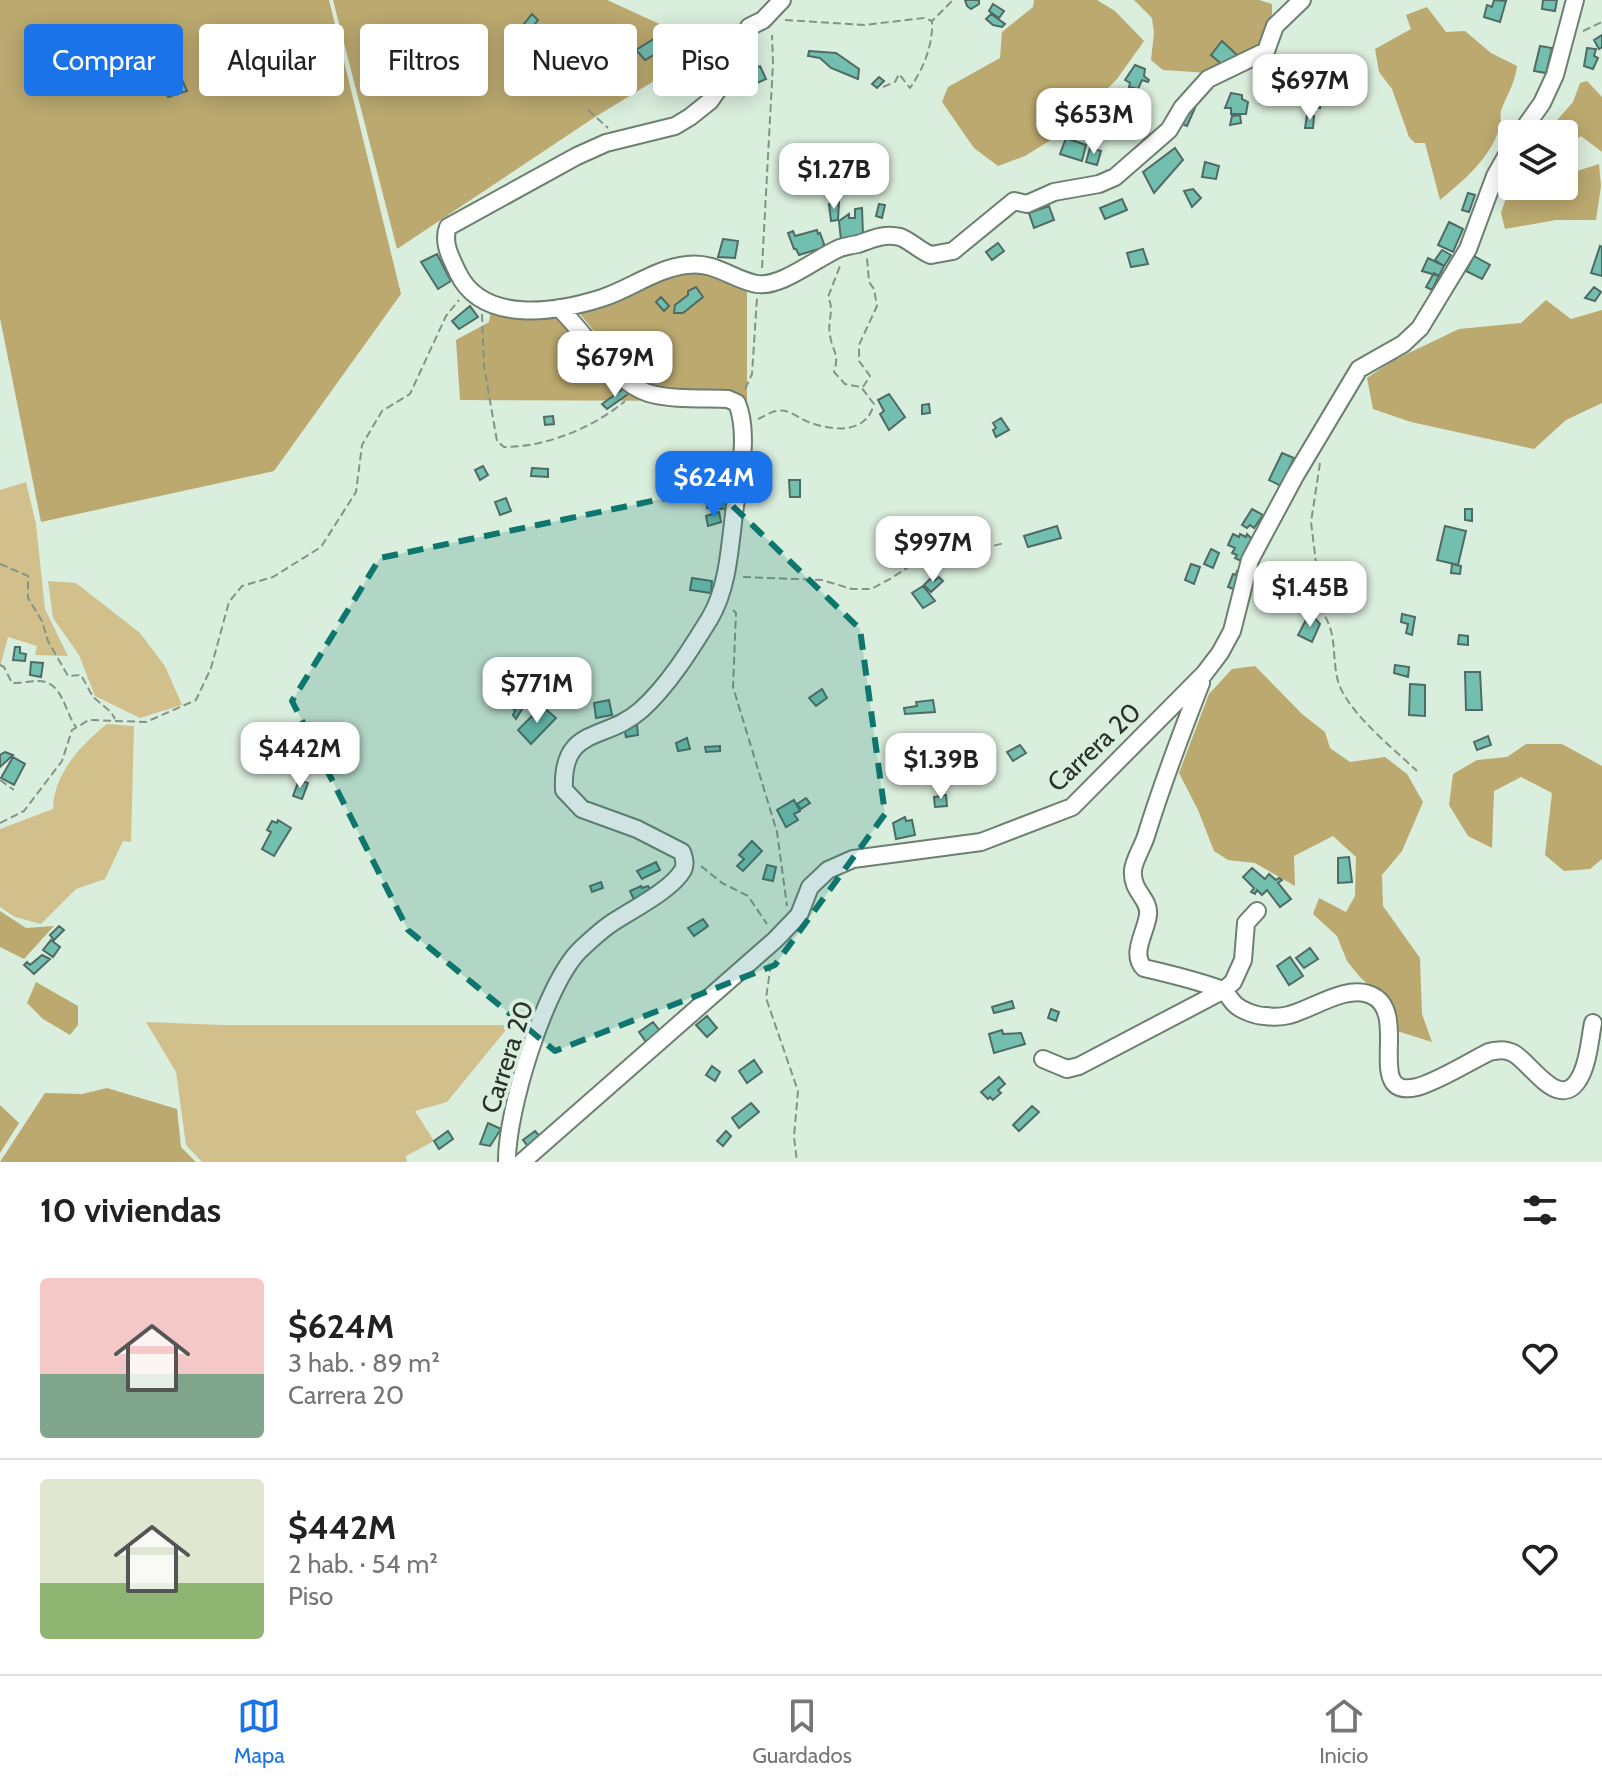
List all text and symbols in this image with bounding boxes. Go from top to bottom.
chip: Comprar [24,24,183,96]
chip: Alquilar [199,24,344,96]
chip: Filtros [360,24,488,96]
chip: Nuevo [504,24,637,96]
chip: Piso [653,24,758,96]
pin: $697M [1254,54,1366,122]
text: $697M [1271,64,1349,96]
pin: $653M [1038,88,1150,156]
text: $653M [1054,98,1134,130]
map controls [1498,120,1578,200]
button: layers [1498,120,1578,200]
pin: $1.27B [769,143,899,211]
text: $1.27B [797,153,871,185]
pin: $679M [559,331,671,399]
text: $679M [576,341,654,373]
pin: $624M [658,451,770,519]
text: $624M [673,461,755,493]
pin: $997M [877,516,989,584]
text: $997M [894,526,972,558]
pin: $1.45B [1245,561,1375,629]
text: $1.45B [1272,571,1348,603]
pin: $771M [481,657,593,725]
text: $771M [501,667,573,699]
street label: Carrera 20 [1041,696,1147,798]
pin: $442M [244,722,356,790]
text: $442M [259,732,341,764]
pin: $1.39B [876,733,1006,801]
text: $1.39B [903,743,979,775]
street label: Carrera 20 [474,997,540,1117]
icon: filters [1518,1188,1562,1232]
text: 10 viviendas [40,1189,221,1231]
text: $624M [288,1305,394,1347]
icon: home [104,1310,200,1406]
icon: heart [1518,1336,1562,1380]
text: 3 hab. · 89 m² [288,1347,440,1379]
text: Carrera 20 [288,1379,404,1411]
text: $442M [288,1506,396,1548]
icon: home [104,1511,200,1607]
icon: heart [1518,1537,1562,1581]
text: 2 hab. · 54 m² [288,1548,438,1580]
text: Piso [288,1580,333,1612]
tab: Mapa [234,1694,285,1769]
tab: Guardados [752,1694,852,1769]
tab: Inicio [1319,1694,1368,1769]

